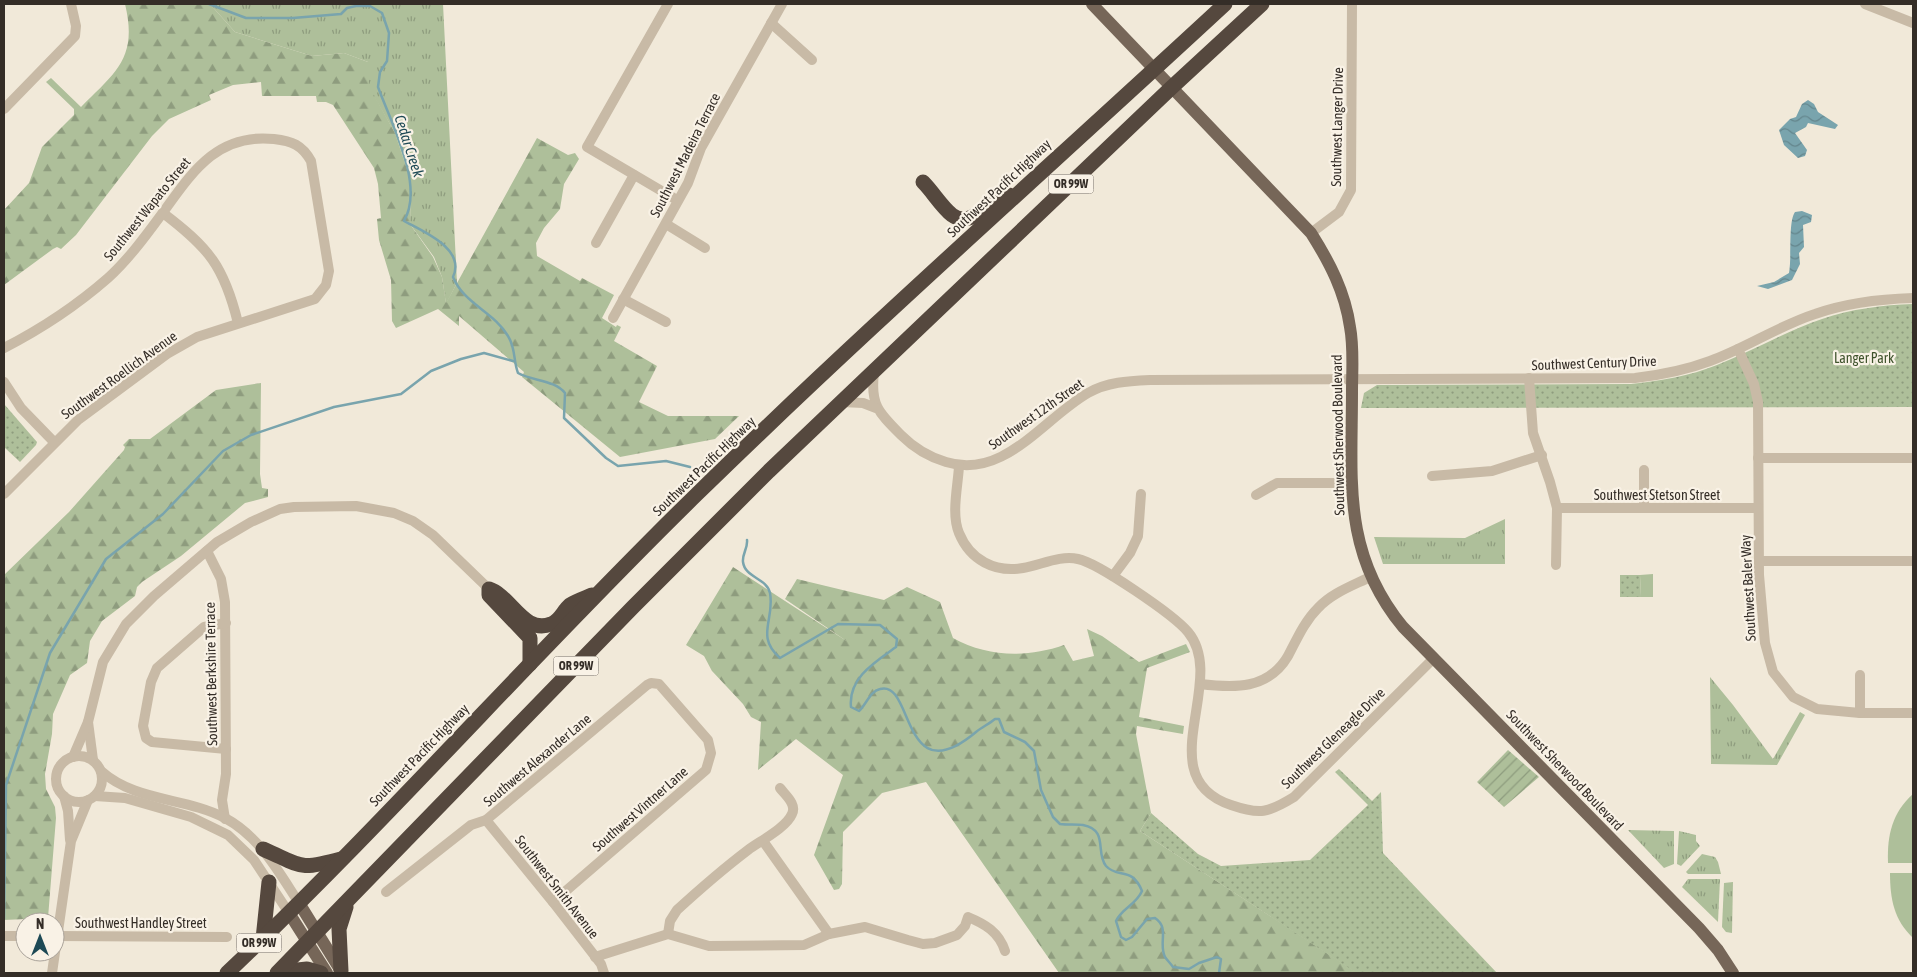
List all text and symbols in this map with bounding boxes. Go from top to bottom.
street label: Southwest Langer Drive [1328,67,1346,187]
street label: Southwest Madeira Terrace [647,90,723,220]
water label: Cedar Creek [391,113,428,180]
street label: Southwest Pacific Highway [944,136,1054,240]
street label: Southwest Wapato Street [101,154,193,264]
road number: OR 99W [1048,174,1094,193]
street label: Southwest Roellich Avenue [58,328,180,422]
park label: Langer Park [1834,350,1894,366]
street label: Southwest Century Drive [1531,353,1657,373]
street label: Southwest Sherwood Boulevard [1329,354,1347,516]
street label: Southwest 12th Street [985,375,1087,453]
street label: Southwest Pacific Highway [650,413,759,519]
street label: Southwest Stetson Street [1594,487,1720,503]
street label: Southwest Baler Way [1737,534,1759,642]
street label: Southwest Berkshire Terrace [202,602,220,746]
road number: OR 99W [554,656,598,676]
street label: Southwest Gleneagle Drive [1278,684,1388,792]
street label: Southwest Pacific Highway [366,700,472,809]
street label: Southwest Sherwood Boulevard [1503,706,1627,834]
street label: Southwest Alexander Lane [480,710,594,810]
street label: Southwest Vintner Lane [589,763,691,855]
street label: Southwest Smith Avenue [512,832,602,942]
north arrow [15,912,65,962]
street label: Southwest Handley Street [75,915,207,931]
text: N [36,916,44,932]
road number: OR 99W [236,934,282,952]

